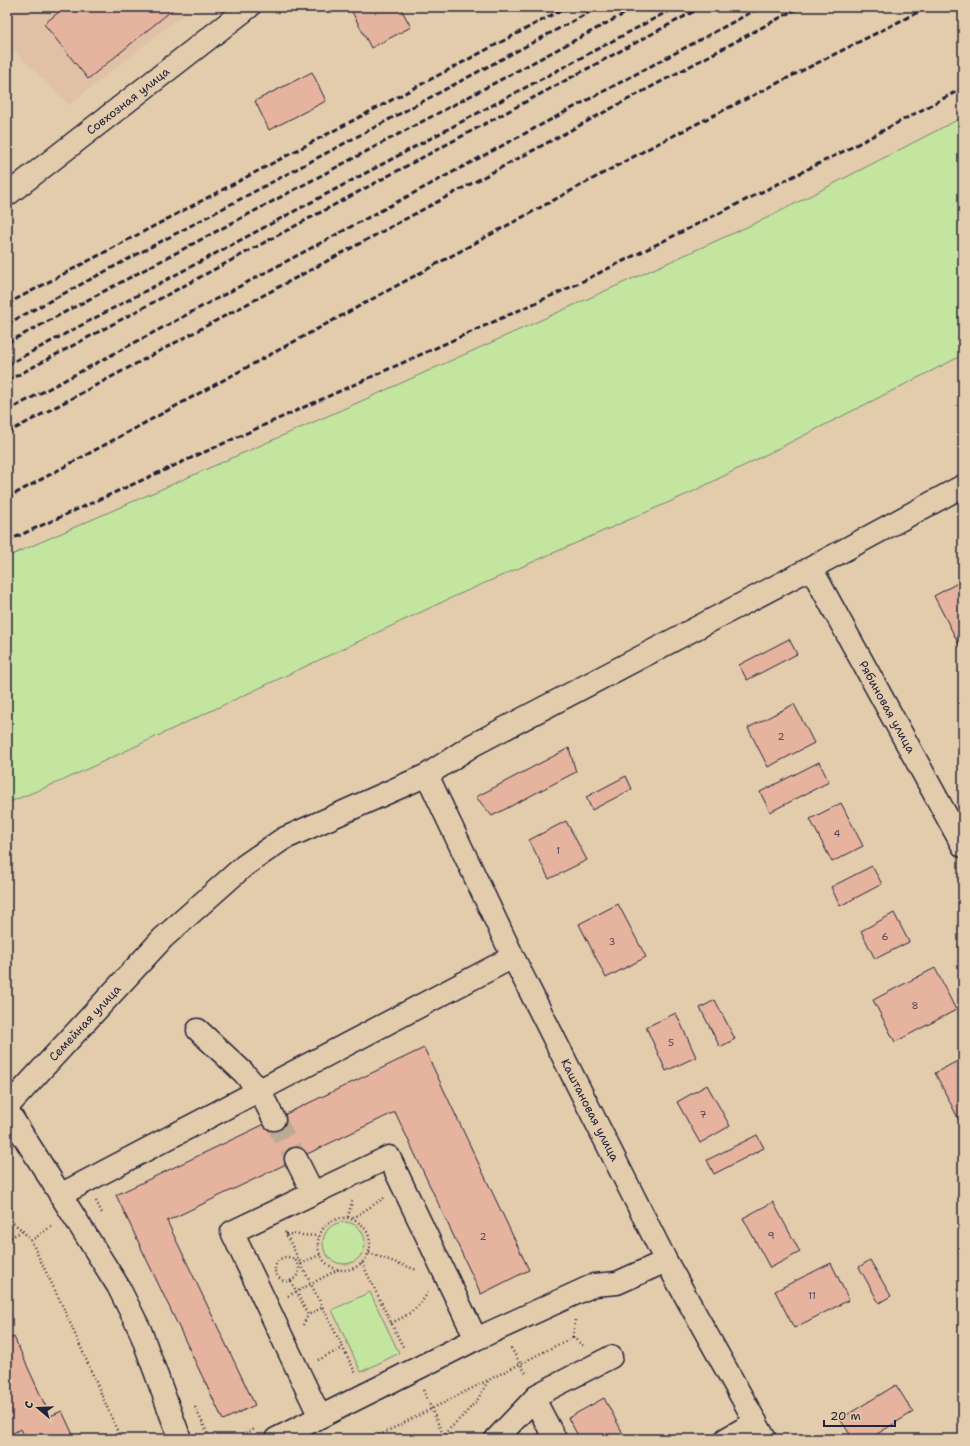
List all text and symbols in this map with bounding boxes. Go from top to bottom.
street label: Совхозная улица [83,63,173,139]
street label: Рябиновая улица [855,658,919,757]
house number: 2 [778,730,785,743]
house number: 4 [834,827,841,840]
house number: 1 [556,844,560,857]
house number: 6 [882,930,889,943]
house number: 3 [609,935,616,948]
street label: Семейная улица [45,981,125,1065]
house number: 8 [912,999,919,1012]
house number: 5 [668,1036,674,1049]
street label: Каштановая улица [557,1056,623,1165]
house number: 7 [700,1108,707,1121]
house number: 9 [768,1229,775,1242]
house number: 2 [480,1230,487,1243]
house number: 11 [808,1289,816,1302]
north arrow [18,1388,58,1428]
text: С [21,1399,37,1411]
scale bar [824,1402,895,1428]
text: 20 m [830,1408,861,1424]

